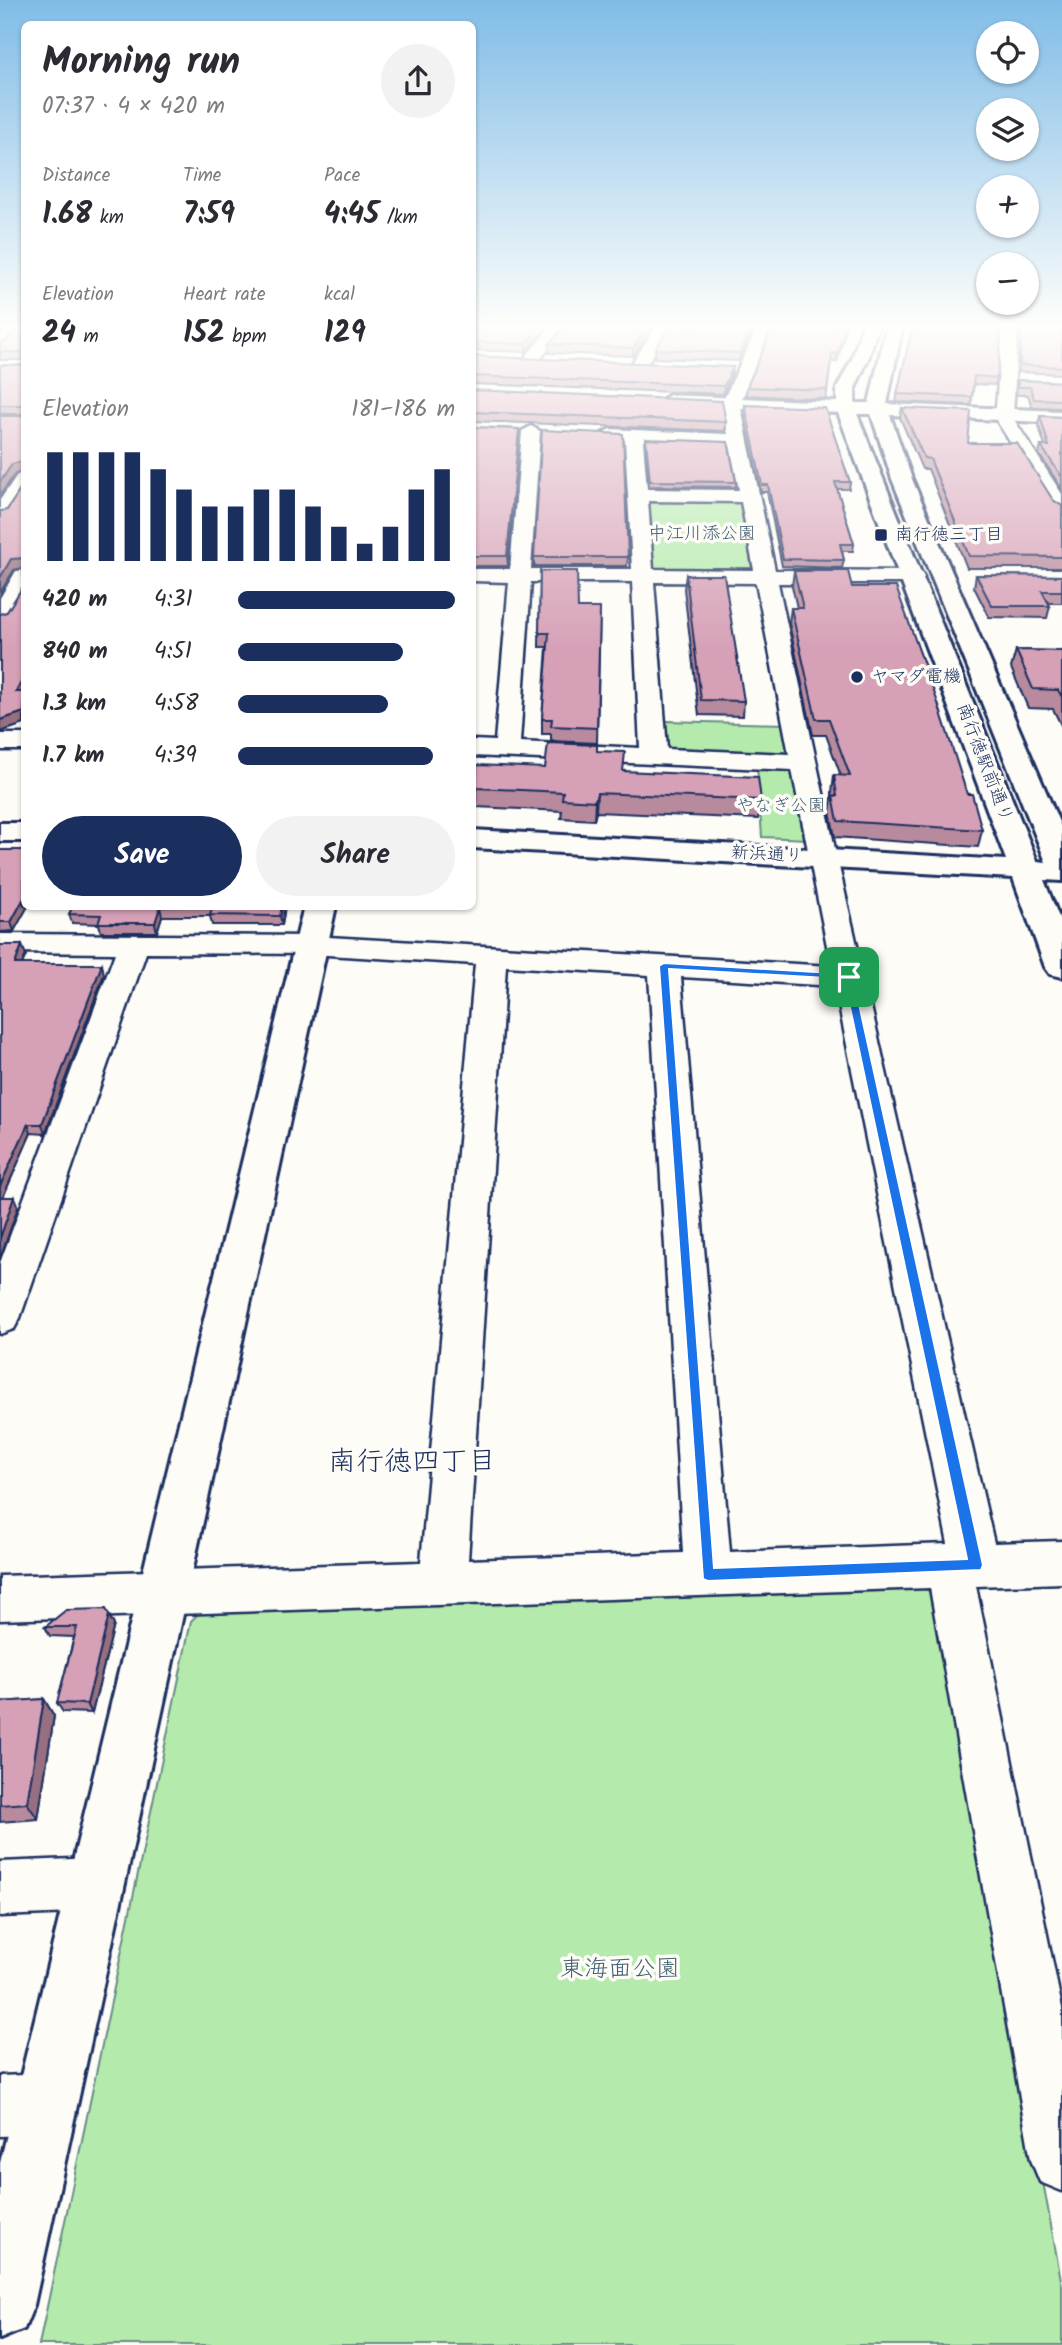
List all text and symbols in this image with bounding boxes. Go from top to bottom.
map controls [976,21,1039,315]
button: locate [976,21,1039,84]
text: Morning run [42,33,240,93]
button: share [381,44,455,118]
text: 07:37 · 4 × 420 m [42,89,225,125]
button: layers [976,98,1039,161]
text: Distance [42,161,110,191]
text: Time [183,161,221,191]
text: Pace [324,161,360,191]
button: + [976,175,1039,238]
text: 1.68 [42,191,92,239]
text: 7:59 [183,191,235,239]
text: 4:45 [324,191,379,239]
text: km [92,203,124,233]
text: /km [379,203,418,233]
button: − [976,252,1039,315]
text: Elevation [42,280,114,310]
text: Heart rate [183,280,266,310]
text: kcal [324,280,355,310]
text: 24 [42,310,76,358]
text: 152 [183,310,225,358]
text: 129 [324,310,366,358]
text: m [76,322,99,352]
text: bpm [225,322,267,352]
text: Elevation [42,392,129,428]
text: 181–186 m [351,392,455,428]
park label: 中江川添公園 [648,520,756,549]
place label: 南行徳三丁目 [895,521,1003,550]
marker: 南行徳三丁目 [873,527,889,543]
text: 420 m [42,582,107,618]
text: 4:31 [154,582,193,618]
text: 840 m [42,634,108,670]
text: 4:51 [154,634,192,670]
place label: ヤマダ電機 [871,663,961,692]
marker: ヤマダ電機 [849,669,865,685]
text: 1.3 km [42,686,106,722]
text: 4:58 [154,686,199,722]
street label: 南行徳駅前通り [948,699,1020,827]
text: 1.7 km [42,738,104,774]
text: 4:39 [154,738,197,774]
park label: やなぎ公園 [736,792,826,821]
button: Save [42,816,242,896]
button: Share [256,816,455,896]
street label: 新浜通り [730,839,804,871]
pin [819,947,879,1007]
icon: arrive [830,958,868,996]
district label: 南行徳四丁目 [328,1440,496,1485]
park label: 東海面公園 [560,1950,680,1989]

